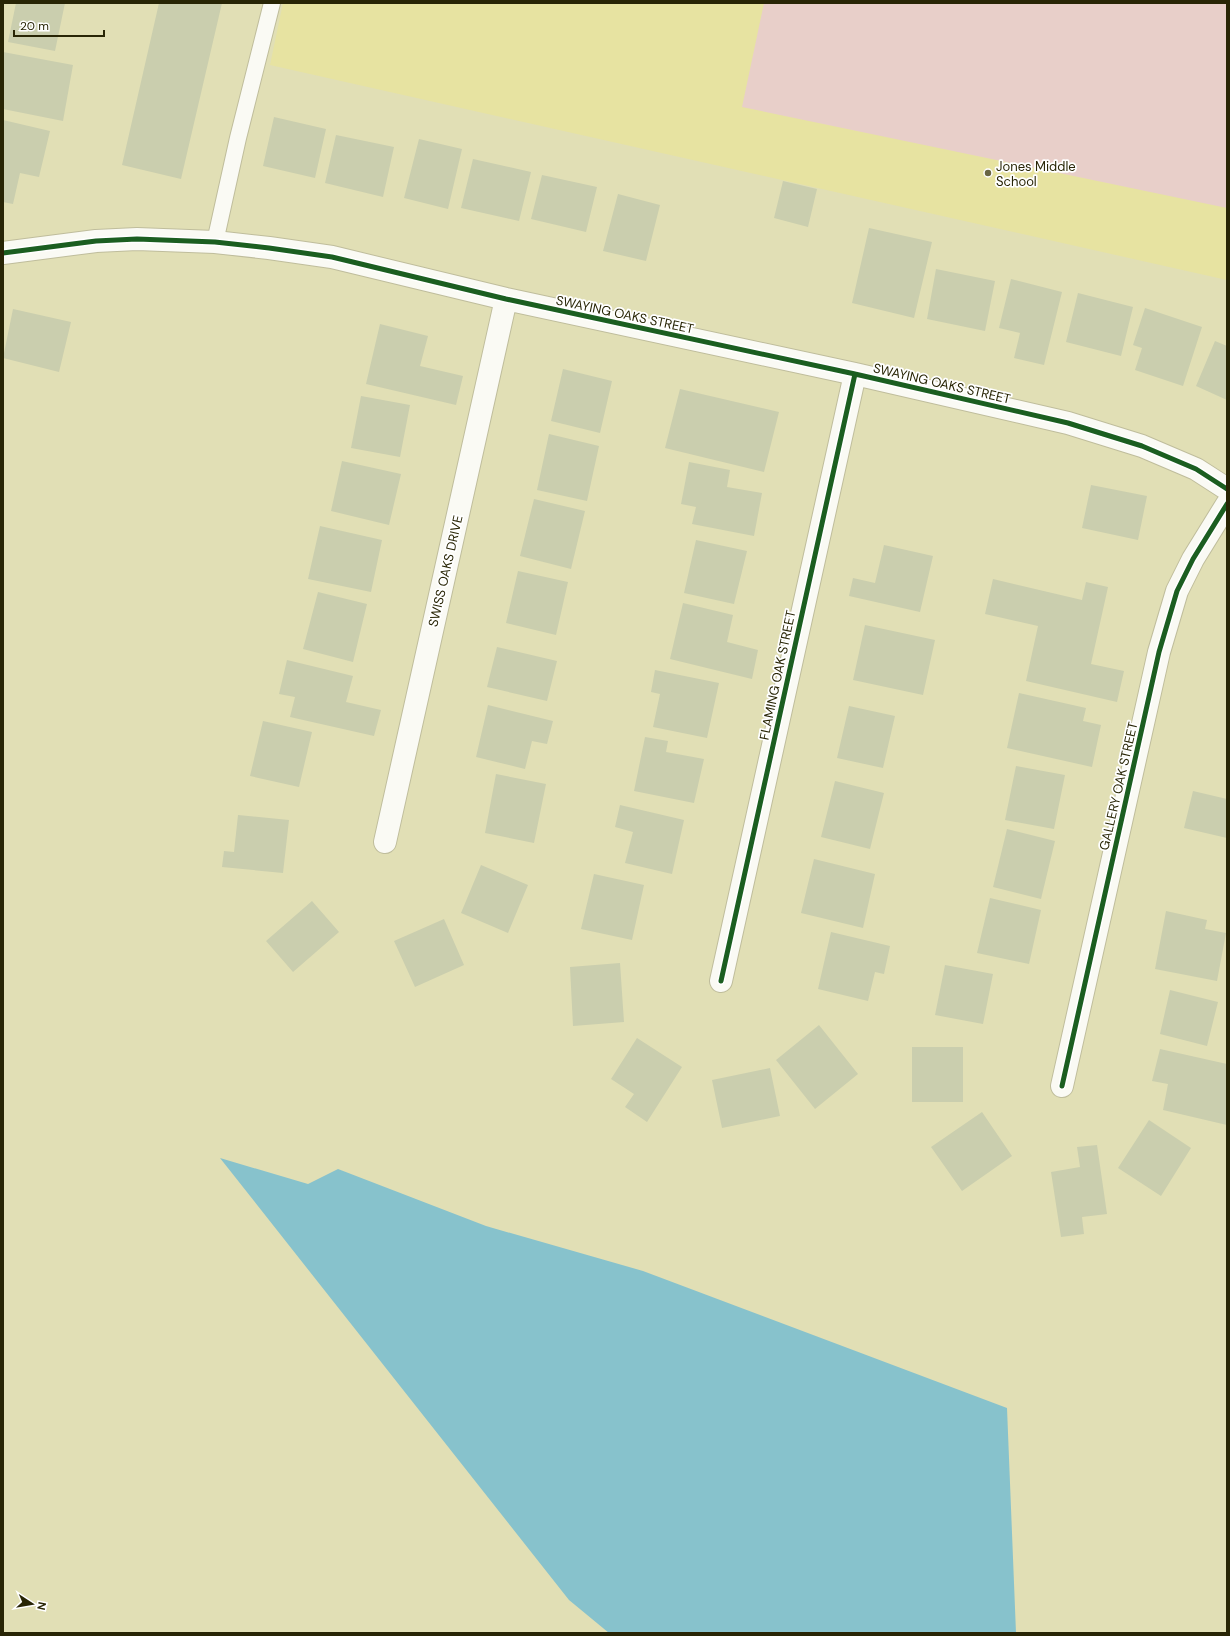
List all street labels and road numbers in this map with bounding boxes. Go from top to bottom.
street label: SWAYING OAKS STREET [554,292,695,337]
street label: SWAYING OAKS STREET [872,359,1012,408]
street label: SWISS OAKS DRIVE [424,514,467,629]
street label: FLAMING OAK STREET [755,609,800,741]
street label: GALLERY OAK STREET [1095,720,1142,852]

